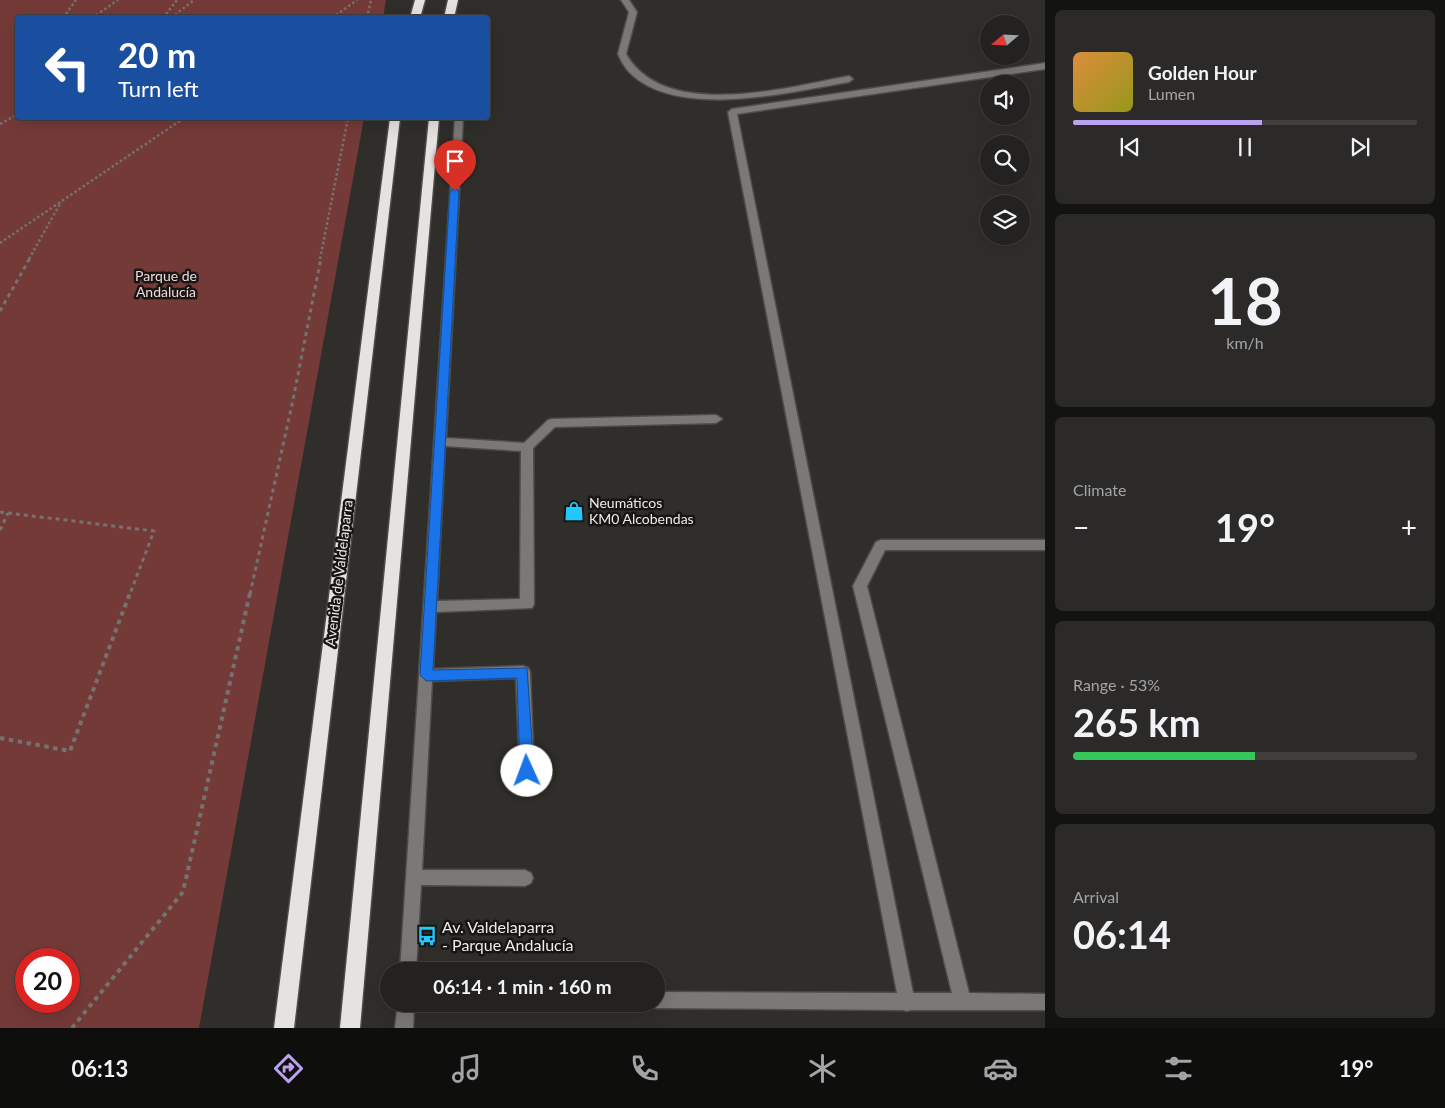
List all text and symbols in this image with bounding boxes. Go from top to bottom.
north arrow [980,15,1030,65]
map controls [980,15,1030,245]
text: 20 m [118,33,196,75]
icon: left [35,35,100,100]
text: Golden Hour [1148,61,1257,84]
text: Turn left [118,75,199,102]
button: sound [980,75,1030,125]
text: Lumen [1148,84,1195,103]
icon: previous [1116,133,1144,161]
icon: pause [1231,133,1259,161]
icon: next [1346,133,1374,161]
button: search [980,135,1030,185]
pin [434,140,476,191]
icon: arrive [441,147,469,175]
button: layers [980,195,1030,245]
text: 18 [1207,261,1283,339]
park label: Parque de Andalucía [135,267,197,300]
text: km/h [1226,333,1264,352]
text: Climate [1073,480,1126,499]
place label: Neumáticos KM0 Alcobendas [589,494,694,527]
street label: Avenida de Valdelaparra [321,499,356,647]
shop icon: Neumáticos KM0 Alcobendas [563,500,585,522]
text: 19° [1215,504,1275,550]
text: − [1073,510,1089,544]
text: + [1401,510,1417,544]
text: Range · 53% [1073,675,1160,694]
text: 265 km [1073,699,1201,745]
position arrow [500,744,552,796]
text: Arrival [1073,887,1119,906]
text: 06:14 [1073,911,1171,957]
place label: Av. Valdelaparra - Parque Andalucía [442,917,574,954]
bus stop icon: Av. Valdelaparra - Parque Andalucía [416,925,438,947]
speed limit sign: 20 [15,948,80,1013]
text: 06:14 · 1 min · 160 m [433,975,612,998]
icon: directions [271,1051,306,1086]
icon: music [449,1051,484,1086]
icon: phone [627,1051,662,1086]
icon: climate [805,1051,840,1086]
icon: car [983,1051,1018,1086]
icon: filters [1161,1051,1196,1086]
text: 06:13 [71,1055,128,1082]
text: 19° [1339,1055,1373,1082]

